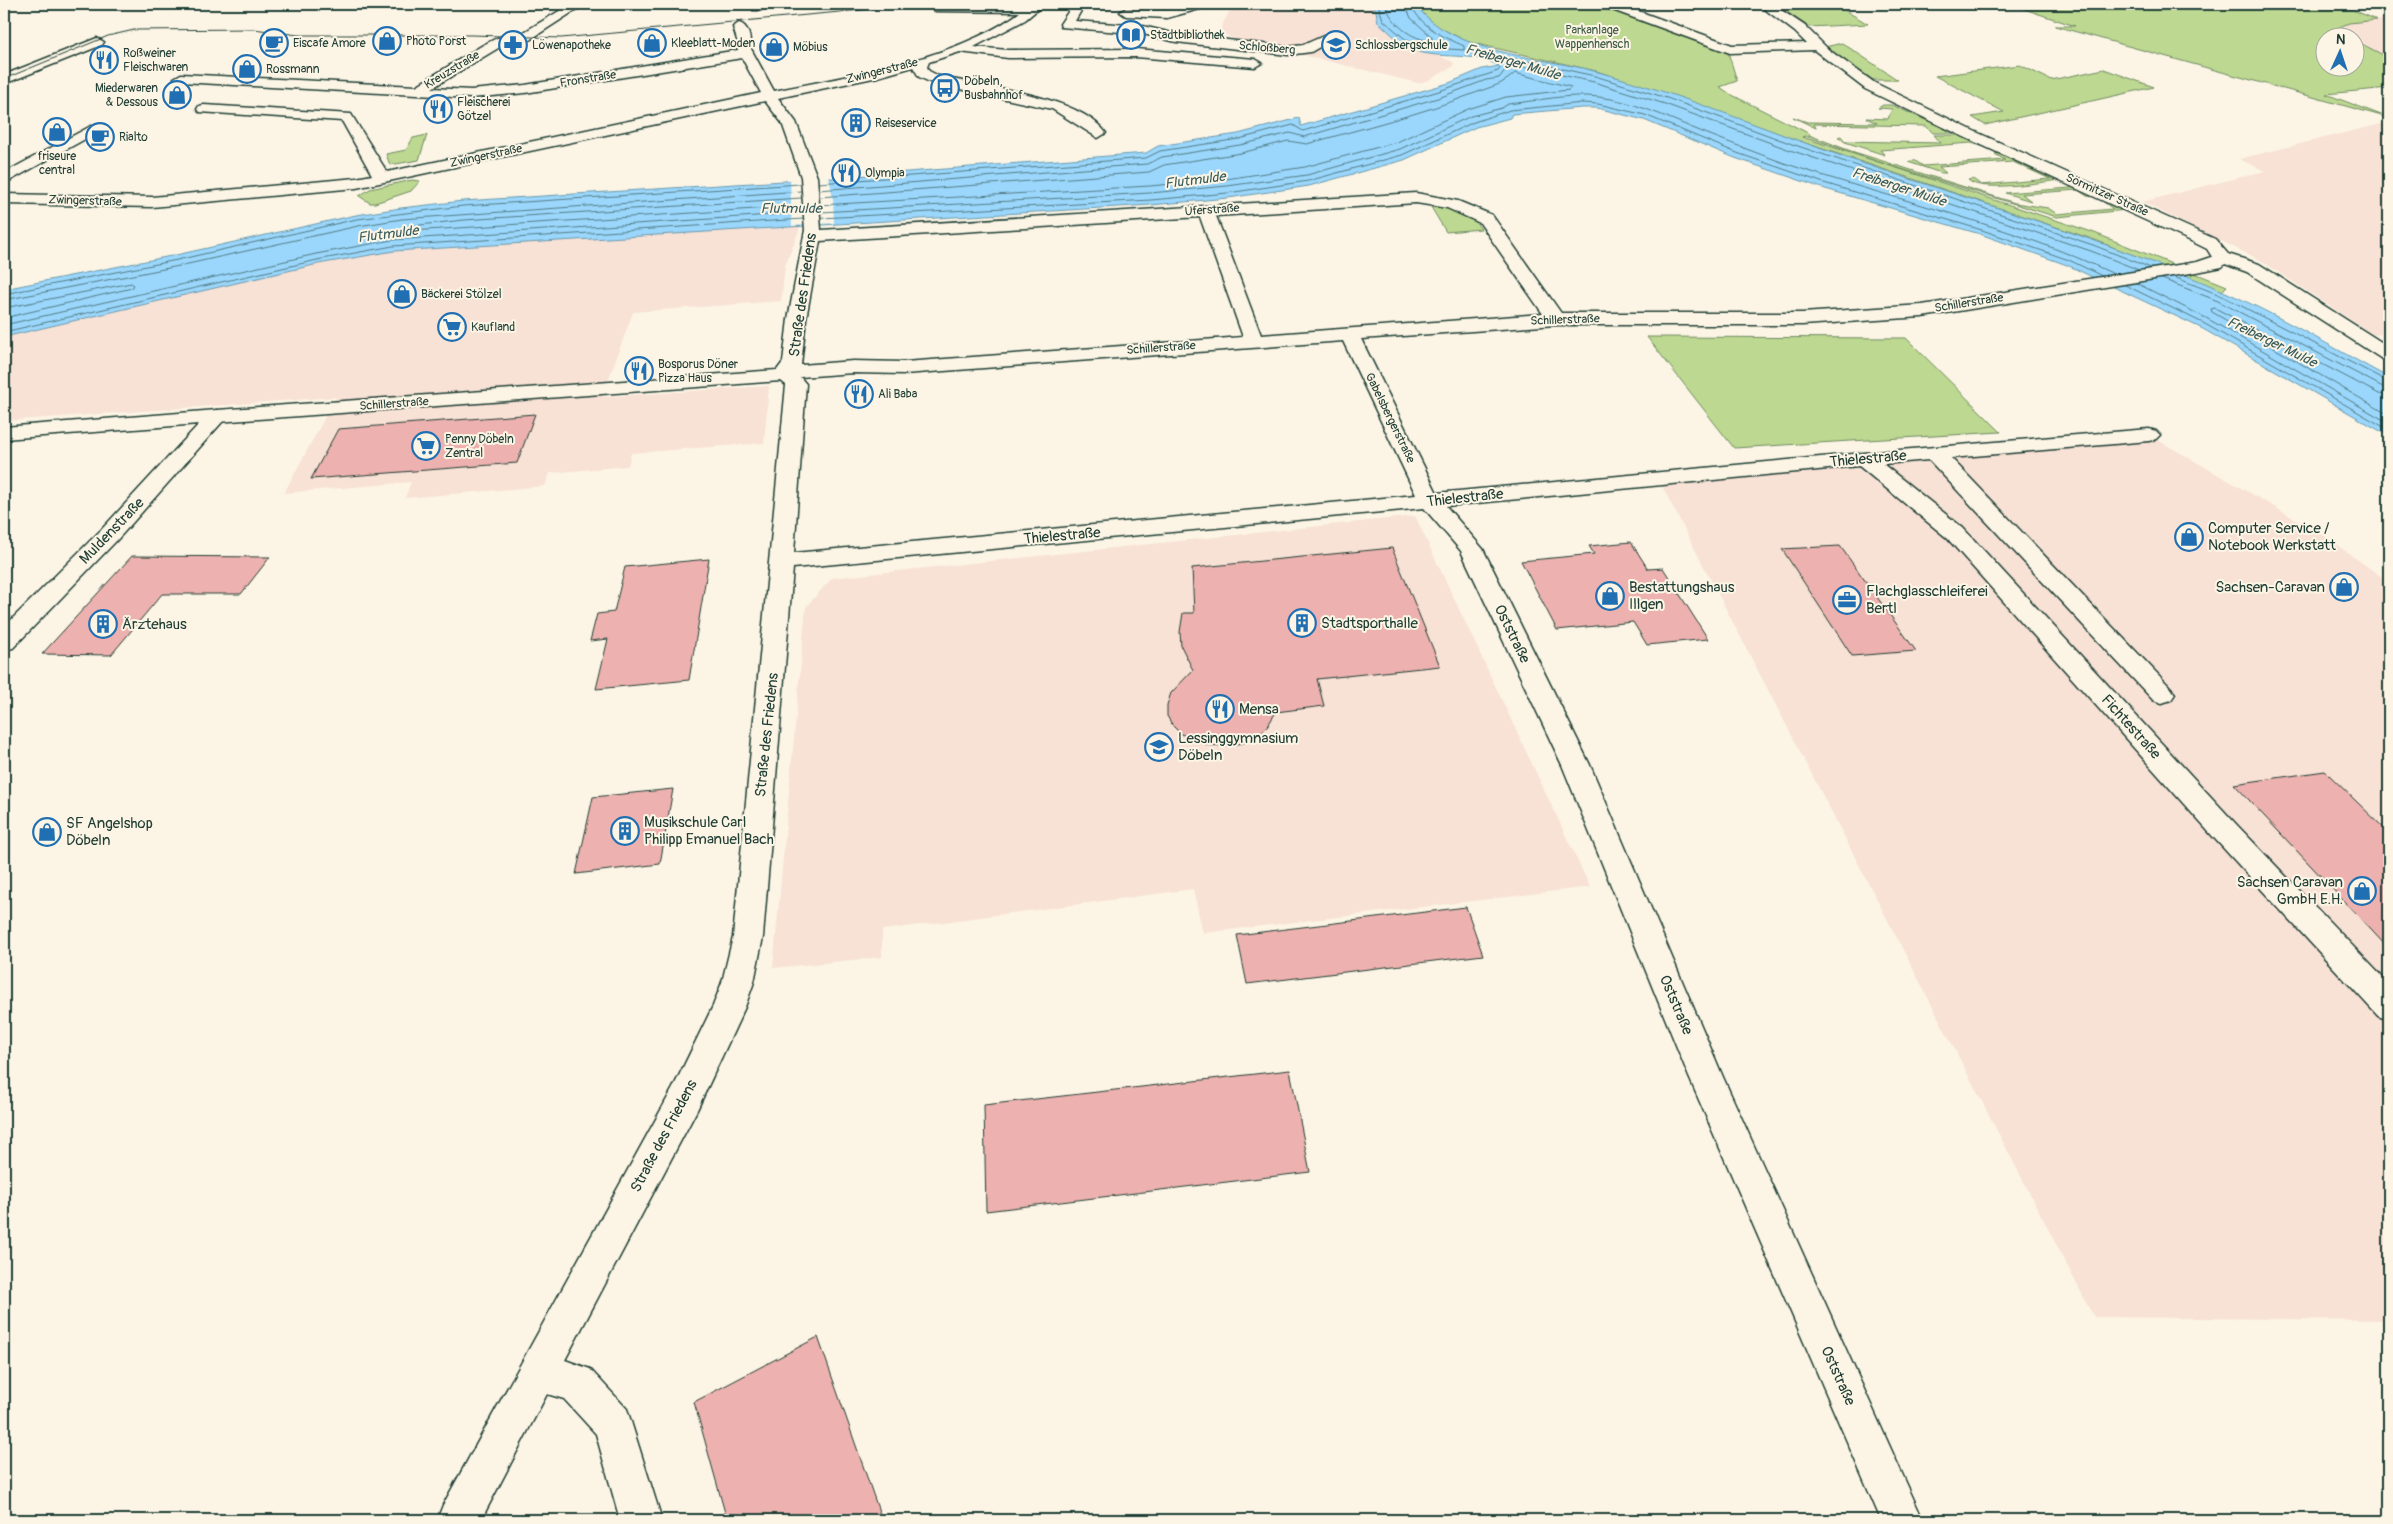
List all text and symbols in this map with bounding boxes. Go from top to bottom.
library icon: Stadtbibliothek [1116,20,1146,50]
park label: Parkanlage Wappenhensch [1555,23,1630,52]
shop icon: Photo Porst [372,26,402,56]
cafe icon: Eiscafe Amore [259,28,289,58]
shop icon: Kleeblatt-Moden [637,28,667,58]
place label: Stadtbibliothek [1150,28,1225,43]
north arrow [2316,28,2366,78]
pharmacy icon: Löwenapotheke [498,30,528,60]
school or university icon: Schlossbergschule [1321,30,1351,60]
text: N [2335,31,2346,48]
shop icon: Möbius [759,32,789,62]
place label: Photo Porst [406,34,466,49]
place label: Eiscafe Amore [293,36,366,51]
place label: Kleeblatt-Moden [671,36,755,51]
place label: Löwenapotheke [532,38,611,53]
street label: Schloßberg [1238,38,1296,58]
place label: Schlossbergschule [1355,38,1448,53]
place label: Möbius [793,40,828,55]
water label: Freiberger Mulde [1464,40,1564,84]
restaurant icon: Roßweiner Fleischwaren [89,45,119,75]
place label: Roßweiner Fleischwaren [123,46,189,75]
street label: Kreuzstraße [422,48,483,92]
shop icon: Rossmann [232,54,262,84]
street label: Zwingerstraße [845,55,920,87]
place label: Rossmann [266,62,320,77]
street label: Fronstraße [559,67,617,91]
bus stop icon: Döbeln, Busbahnhof [930,73,960,103]
place label: Döbeln, Busbahnhof [964,74,1023,103]
shop icon: Miederwaren & Dessous [162,80,192,110]
place label: Miederwaren & Dessous [95,81,159,110]
restaurant icon: Fleischerei Götzel [423,94,453,124]
place label: Fleischerei Götzel [457,95,510,124]
building icon: Reiseservice [841,108,871,138]
place label: Reiseservice [875,116,936,131]
shop icon: friseure central [42,117,72,147]
cafe icon: Rialto [85,122,115,152]
place label: Rialto [119,130,148,145]
street label: Zwingerstraße [448,141,524,171]
place label: friseure central [38,149,76,178]
restaurant icon: Olympia [831,158,861,188]
water label: Freiberger Mulde [1850,164,1950,211]
place label: Olympia [865,166,905,181]
water label: Flutmulde [1164,168,1228,192]
street label: Sörmitzer Straße [2063,170,2151,220]
street label: Zwingerstraße [48,192,122,210]
water label: Flutmulde [760,200,824,217]
street label: Uferstraße [1184,201,1240,219]
water label: Flutmulde [357,222,421,246]
street label: Straße des Friedens [785,232,821,358]
shop icon: Bäckerei Stölzel [387,279,417,309]
place label: Bäckerei Stölzel [421,287,502,302]
street label: Schillerstraße [1934,290,2005,316]
street label: Schillerstraße [1530,311,1600,329]
supermarket icon: Kaufland [437,312,467,342]
water label: Freiberger Mulde [2224,313,2321,372]
place label: Kaufland [471,320,515,335]
street label: Schillerstraße [1126,338,1196,358]
restaurant icon: Bosporus Döner Pizza Haus [624,356,654,386]
place label: Bosporus Döner Pizza Haus [658,357,739,386]
street label: Gabelsbergerstraße [1362,370,1418,466]
restaurant icon: Ali Baba [844,379,874,409]
place label: Ali Baba [878,387,918,402]
street label: Schillerstraße [359,394,429,414]
supermarket icon: Penny Döbeln Zentral [411,431,441,461]
place label: Penny Döbeln Zentral [445,432,514,461]
street label: Thielestraße [1829,446,1908,472]
street label: Thielestraße [1426,484,1505,511]
street label: Muldenstraße [76,493,149,568]
place label: Computer Service / Notebook Werkstatt [2208,519,2337,555]
shop icon: Computer Service / Notebook Werkstatt [2174,522,2204,552]
street label: Thielestraße [1023,523,1102,549]
shop icon: Sachsen-Caravan [2329,572,2359,602]
place label: Bestattungshaus Illgen [1629,578,1735,614]
place label: Sachsen-Caravan [2216,578,2325,597]
shop icon: Bestattungshaus Illgen [1595,581,1625,611]
place label: Flachglasschleiferei Bertl [1866,582,1988,618]
office icon: Flachglasschleiferei Bertl [1832,585,1862,615]
street label: Oststraße [1490,602,1535,667]
building icon: Stadtsporthalle [1287,608,1317,638]
building icon: Ärztehaus [88,609,118,639]
place label: Stadtsporthalle [1321,614,1419,633]
place label: Ärztehaus [122,615,187,634]
street label: Straße des Friedens [751,672,783,798]
street label: Fichtestraße [2097,691,2165,764]
restaurant icon: Mensa [1205,694,1235,724]
place label: Mensa [1239,700,1279,719]
place label: Lessinggymnasium Döbeln [1178,729,1298,765]
school or university icon: Lessinggymnasium Döbeln [1144,732,1174,762]
place label: Musikschule Carl Philipp Emanuel Bach [644,813,774,849]
place label: SF Angelshop Döbeln [66,814,153,850]
building icon: Musikschule Carl Philipp Emanuel Bach [610,816,640,846]
shop icon: SF Angelshop Döbeln [32,817,62,847]
place label: Sachsen Caravan GmbH E.H. [2237,873,2343,909]
shop icon: Sachsen Caravan GmbH E.H. [2347,876,2377,906]
street label: Oststraße [1655,972,1697,1038]
street label: Straße des Friedens [626,1076,702,1196]
street label: Oststraße [1817,1343,1860,1409]

